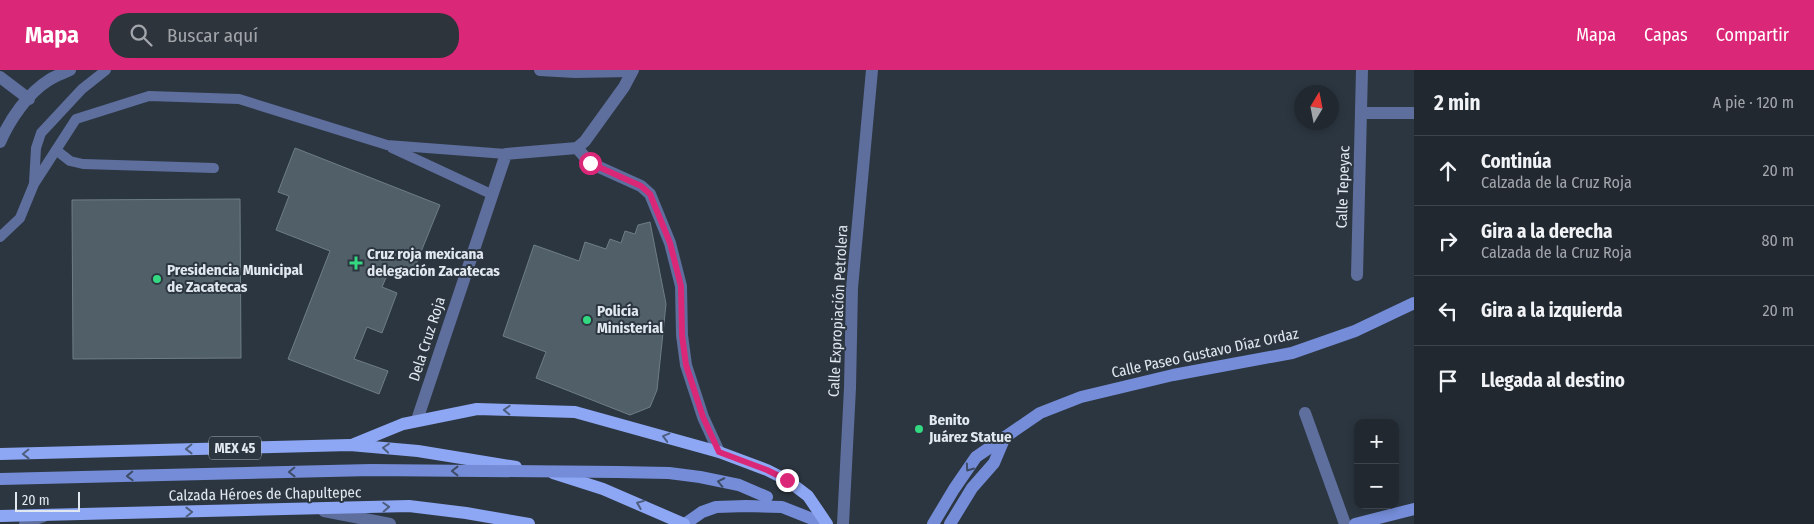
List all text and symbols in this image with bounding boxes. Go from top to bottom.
search box [109,13,459,58]
text: Mapa [25,21,79,49]
icon: search [127,21,155,49]
text: Buscar aquí [167,24,258,47]
text: Mapa [1576,24,1616,46]
text: Capas [1644,24,1688,46]
text: Compartir [1716,24,1789,46]
north arrow [1294,85,1339,130]
text: 2 min [1434,90,1481,116]
text: A pie · 120 m [1713,93,1794,112]
street label: Calle Tepeyac [1333,145,1353,229]
text: Continúa [1481,150,1552,173]
route start [579,152,602,175]
icon: ahead [1434,157,1462,185]
text: 20 m [1763,161,1794,180]
text: Calzada de la Cruz Roja [1481,173,1632,192]
text: Gira a la derecha [1481,220,1613,243]
street label: Calle Expropiación Petrolera [825,225,851,397]
icon: right [1434,227,1462,255]
text: 80 m [1762,231,1794,250]
text: Calzada de la Cruz Roja [1481,243,1632,262]
place label: Cruz roja mexicana delegación Zacatecas [367,245,500,280]
marker: Cruz roja mexicana delegación Zacatecas [349,256,363,270]
place label: Presidencia Municipal de Zacatecas [167,261,304,296]
marker: Presidencia Municipal de Zacatecas [151,273,163,285]
street label: Dela Cruz Roja [405,294,449,384]
icon: left [1434,297,1462,325]
text: Gira a la izquierda [1481,299,1623,322]
text: 20 m [1763,301,1794,320]
place label: Policía Ministerial [597,302,664,337]
marker: Policía Ministerial [581,314,593,326]
street label: Calle Paseo Gustavo Díaz Ordaz [1110,324,1300,382]
icon: arrive [1434,367,1462,395]
text: Llegada al destino [1481,369,1625,392]
one-way arrow [503,404,511,415]
place label: Benito Juárez Statue [928,411,1012,446]
map controls [1354,419,1399,509]
button: + [1354,419,1399,464]
marker: Benito Juárez Statue [913,423,925,435]
one-way arrow [663,433,671,443]
road number: MEX 45 [209,436,261,459]
one-way arrow [382,443,390,454]
one-way arrow [184,444,192,455]
one-way arrow [22,448,30,459]
one-way arrow [966,462,975,472]
button: − [1354,464,1399,509]
one-way arrow [450,465,458,476]
one-way arrow [288,467,296,477]
route end [776,469,799,492]
one-way arrow [125,471,133,481]
one-way arrow [717,477,726,488]
street label: Calzada Héroes de Chapultepec [168,483,362,505]
scale bar [15,489,80,512]
text: 20 m [22,492,50,509]
one-way arrow [636,500,644,510]
one-way arrow [382,502,390,512]
one-way arrow [185,507,193,517]

